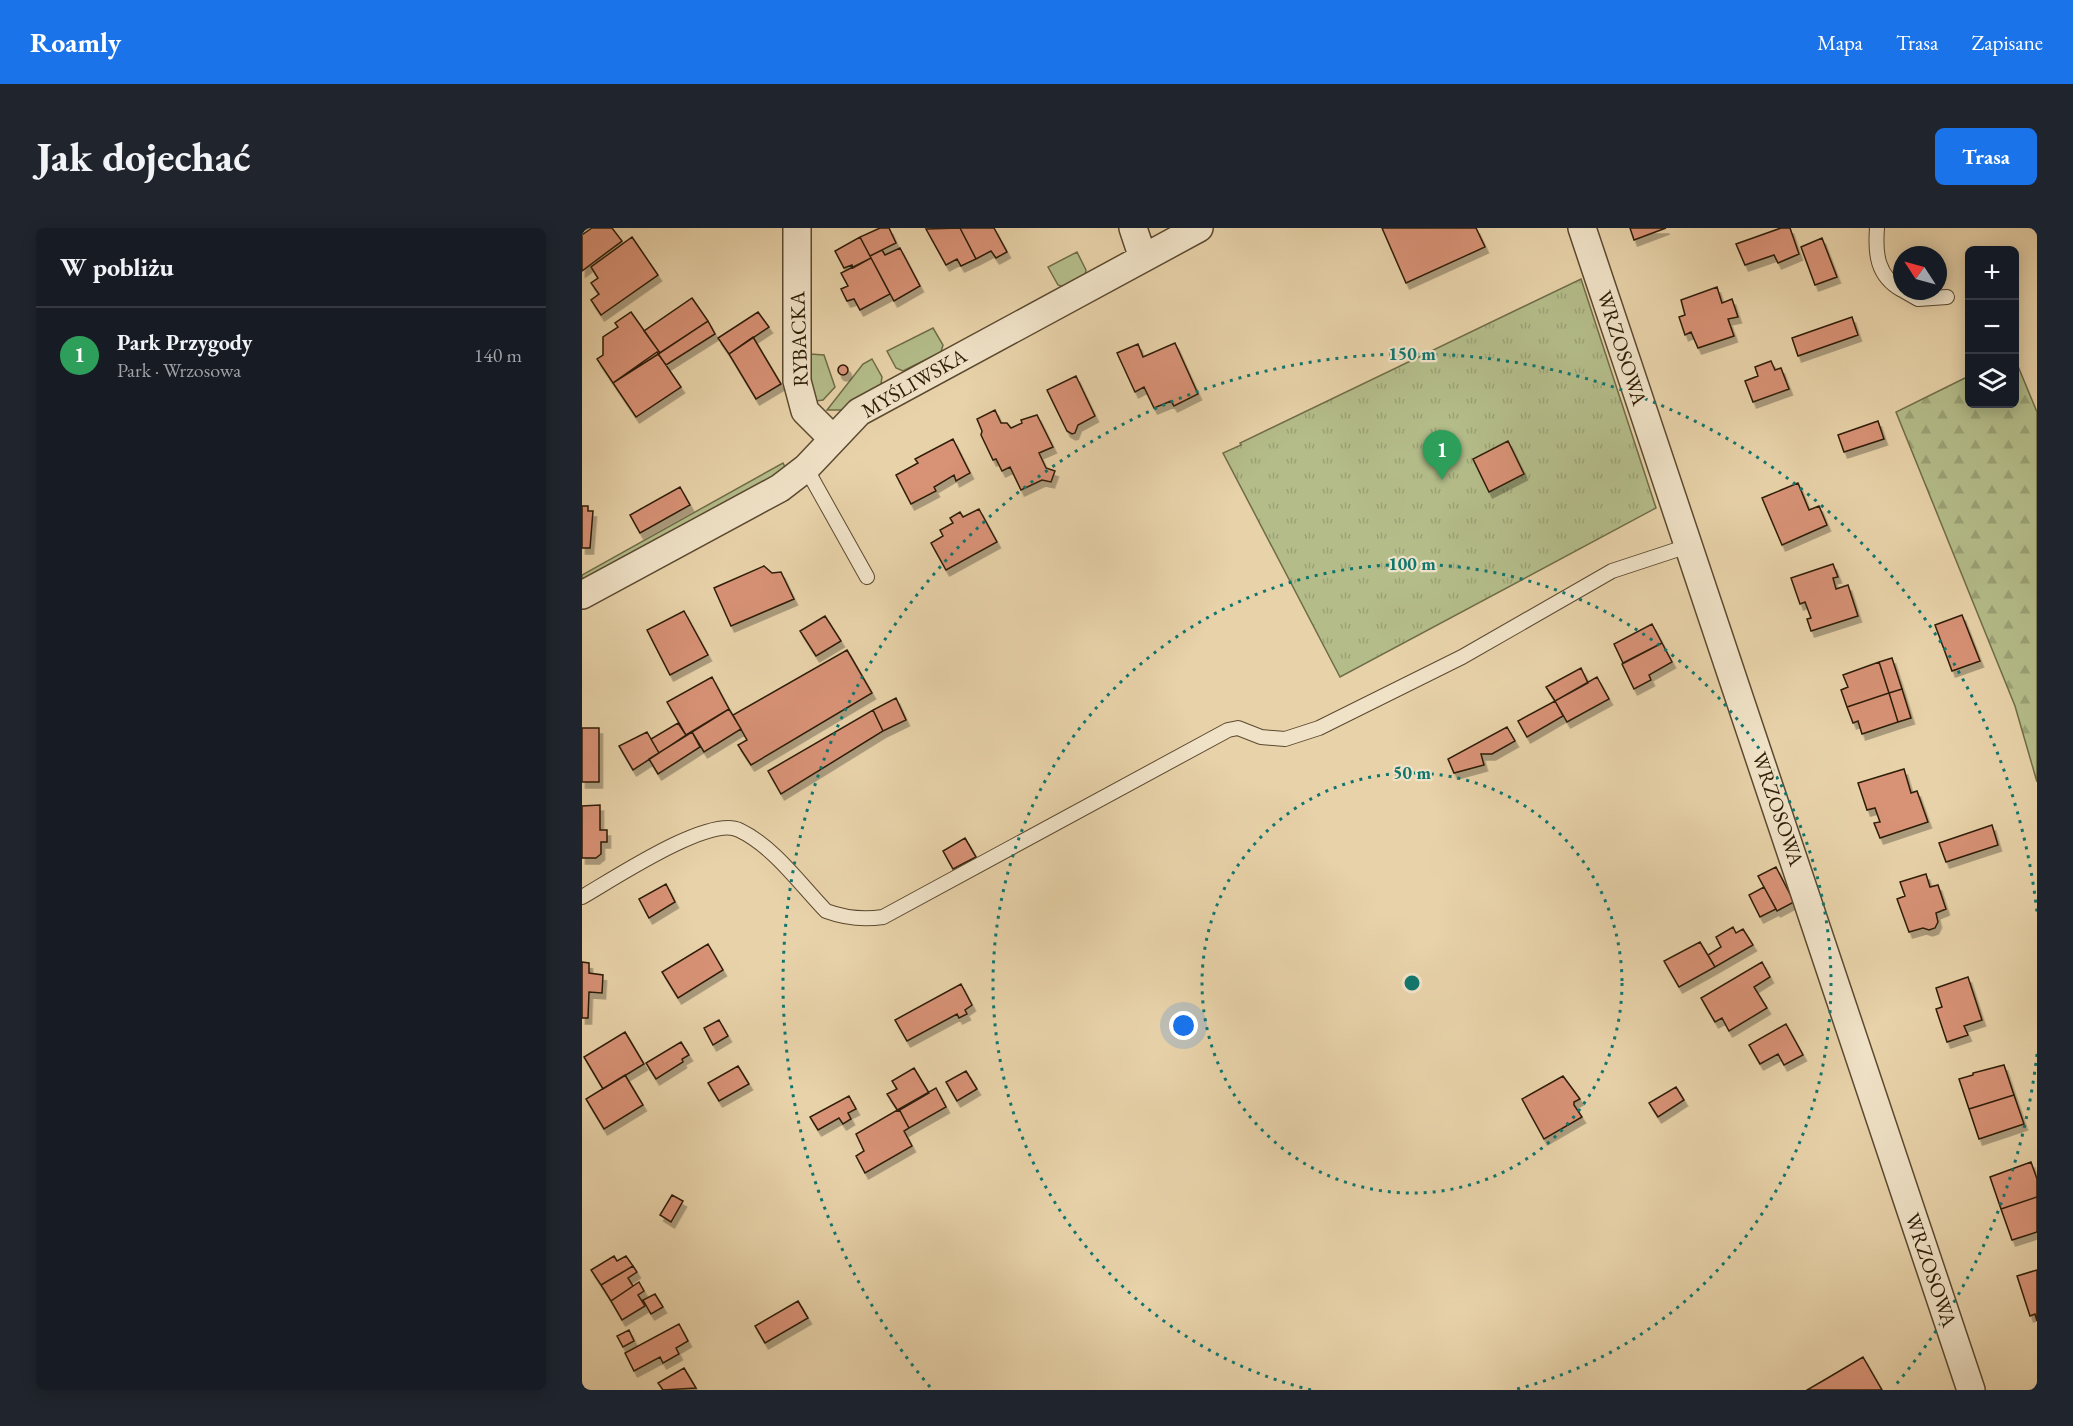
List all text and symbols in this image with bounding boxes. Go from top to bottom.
text: Roamly [30,24,121,60]
text: Mapa [1817,29,1863,56]
text: Trasa [1896,29,1938,56]
text: Zapisane [1971,29,2043,56]
button: Trasa [1935,128,2037,185]
text: Jak dojechać [36,129,250,184]
north arrow [1893,246,1947,300]
map controls [1965,246,2019,408]
button: + [1965,246,2019,300]
text: W pobliżu [60,250,174,284]
street label: WRZOSOWA [1591,287,1654,409]
street label: RYBACKA [783,290,814,387]
button: − [1965,300,2019,354]
text: Park Przygody [117,328,252,357]
street label: MYŚLIWSKA [856,341,972,424]
text: 1 [74,342,85,368]
text: 140 m [474,342,522,368]
text: 150 m [1388,342,1436,365]
button: layers [1965,354,2019,408]
text: Park · Wrzosowa [117,357,241,383]
pin: 1 [1422,430,1462,480]
text: 100 m [1388,552,1436,575]
street label: WRZOSOWA [1746,748,1811,870]
text: 50 m [1393,761,1431,784]
centre of rings [1402,973,1422,993]
your location [1169,1011,1198,1040]
street label: WRZOSOWA [1899,1209,1964,1331]

